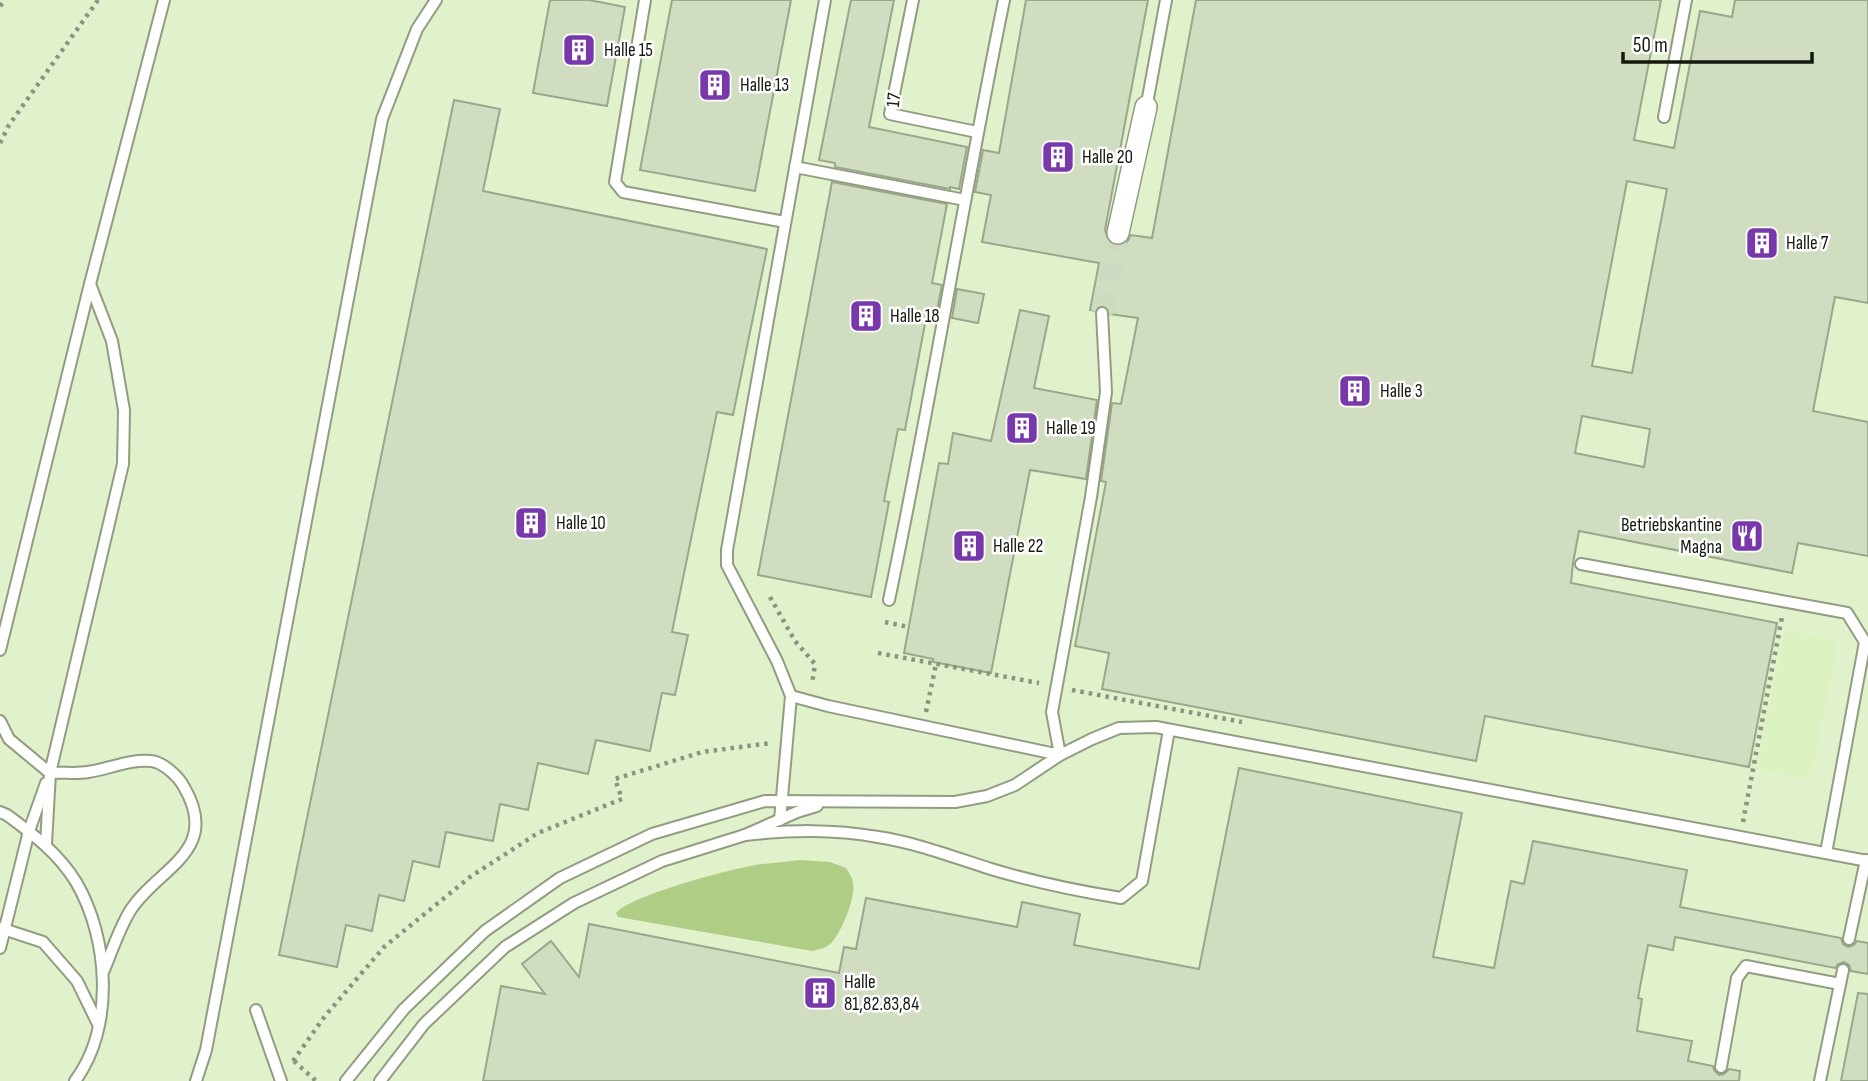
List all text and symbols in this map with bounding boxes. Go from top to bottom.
scale bar [1623,21,1812,65]
building icon: Halle 15 [560,31,598,69]
text: 50 m [1633,33,1668,58]
place label: Halle 15 [604,39,653,62]
building icon: Halle 13 [696,66,734,104]
place label: Halle 13 [740,74,789,97]
street label: 17 [882,91,906,108]
building icon: Halle 20 [1039,138,1077,176]
place label: Halle 20 [1082,146,1133,169]
building icon: Halle 7 [1743,224,1781,262]
place label: Halle 7 [1786,232,1829,255]
building icon: Halle 18 [847,297,885,335]
place label: Halle 18 [890,305,940,328]
building icon: Halle 3 [1336,372,1374,410]
place label: Halle 3 [1380,380,1423,403]
building icon: Halle 19 [1003,409,1041,447]
place label: Halle 19 [1046,417,1096,440]
building icon: Halle 10 [512,504,550,542]
place label: Halle 10 [556,512,606,535]
place label: Betriebskantine Magna [1621,514,1722,559]
restaurant icon: Betriebskantine Magna [1728,517,1766,555]
building icon: Halle 22 [950,527,988,565]
place label: Halle 22 [993,535,1043,558]
place label: Halle 81,82.83,84 [844,971,919,1016]
building icon: Halle 81,82.83,84 [801,974,839,1012]

